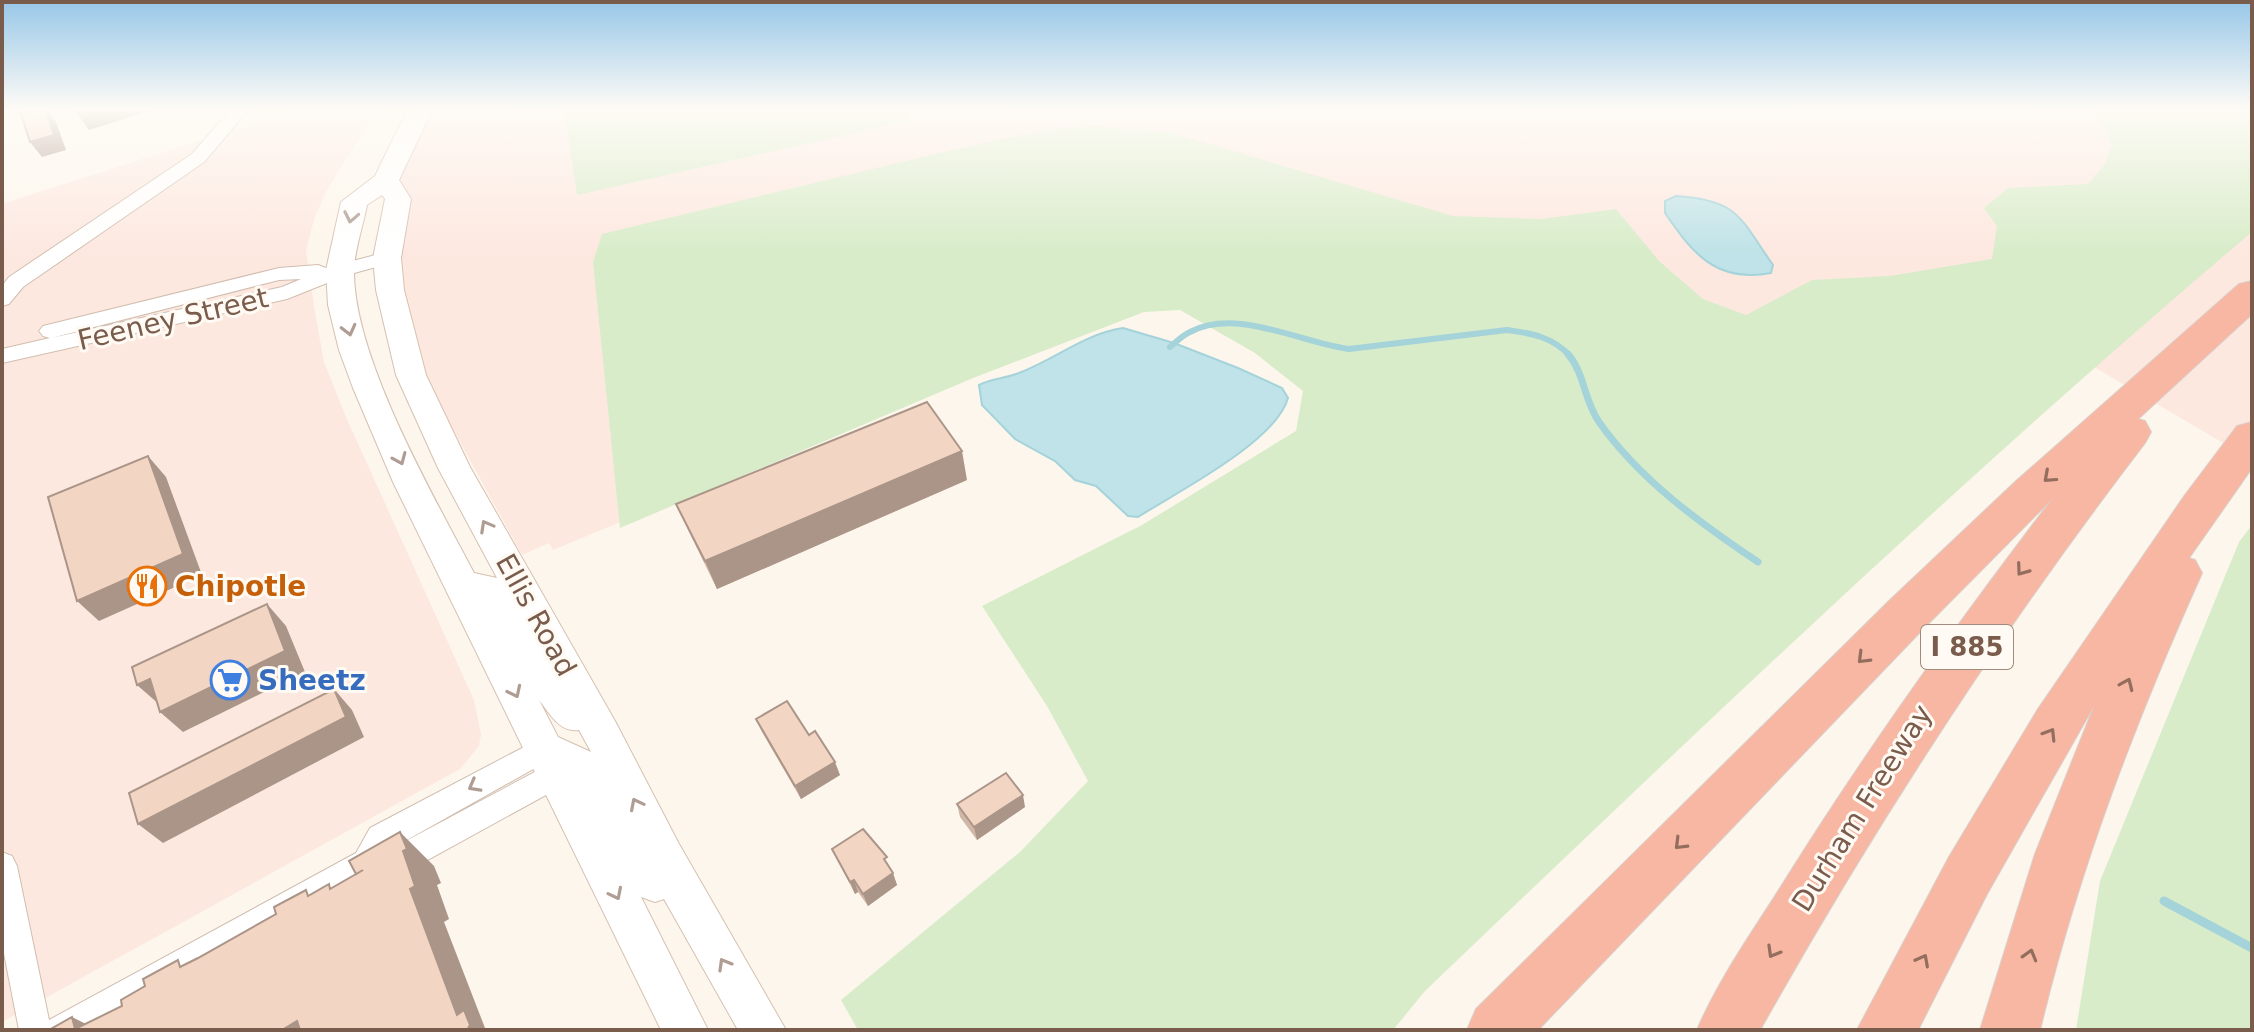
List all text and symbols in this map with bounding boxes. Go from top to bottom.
one-way arrow [344,210,361,224]
street label: Feeney Street [75,281,272,357]
one-way arrow [340,323,357,336]
one-way arrow [390,451,406,465]
one-way arrow [2043,467,2058,482]
one-way arrow [481,519,496,534]
street label: Ellis Road [489,548,583,682]
one-way arrow [2017,562,2032,576]
restaurant icon: Chipotle [126,565,168,607]
place label: Chipotle [175,570,306,603]
road number: I 885 [1921,625,2013,669]
one-way arrow [1857,649,1872,663]
supermarket icon: Sheetz [209,659,251,701]
place label: Sheetz [258,664,366,697]
one-way arrow [2117,678,2133,692]
one-way arrow [505,684,521,699]
street label: Durham Freeway [1785,699,1939,917]
one-way arrow [2040,728,2056,743]
one-way arrow [468,776,483,792]
one-way arrow [630,797,646,812]
one-way arrow [1675,835,1689,849]
one-way arrow [606,885,622,900]
one-way arrow [1767,943,1783,958]
one-way arrow [2021,948,2037,962]
one-way arrow [1913,954,1928,969]
one-way arrow [718,958,734,973]

